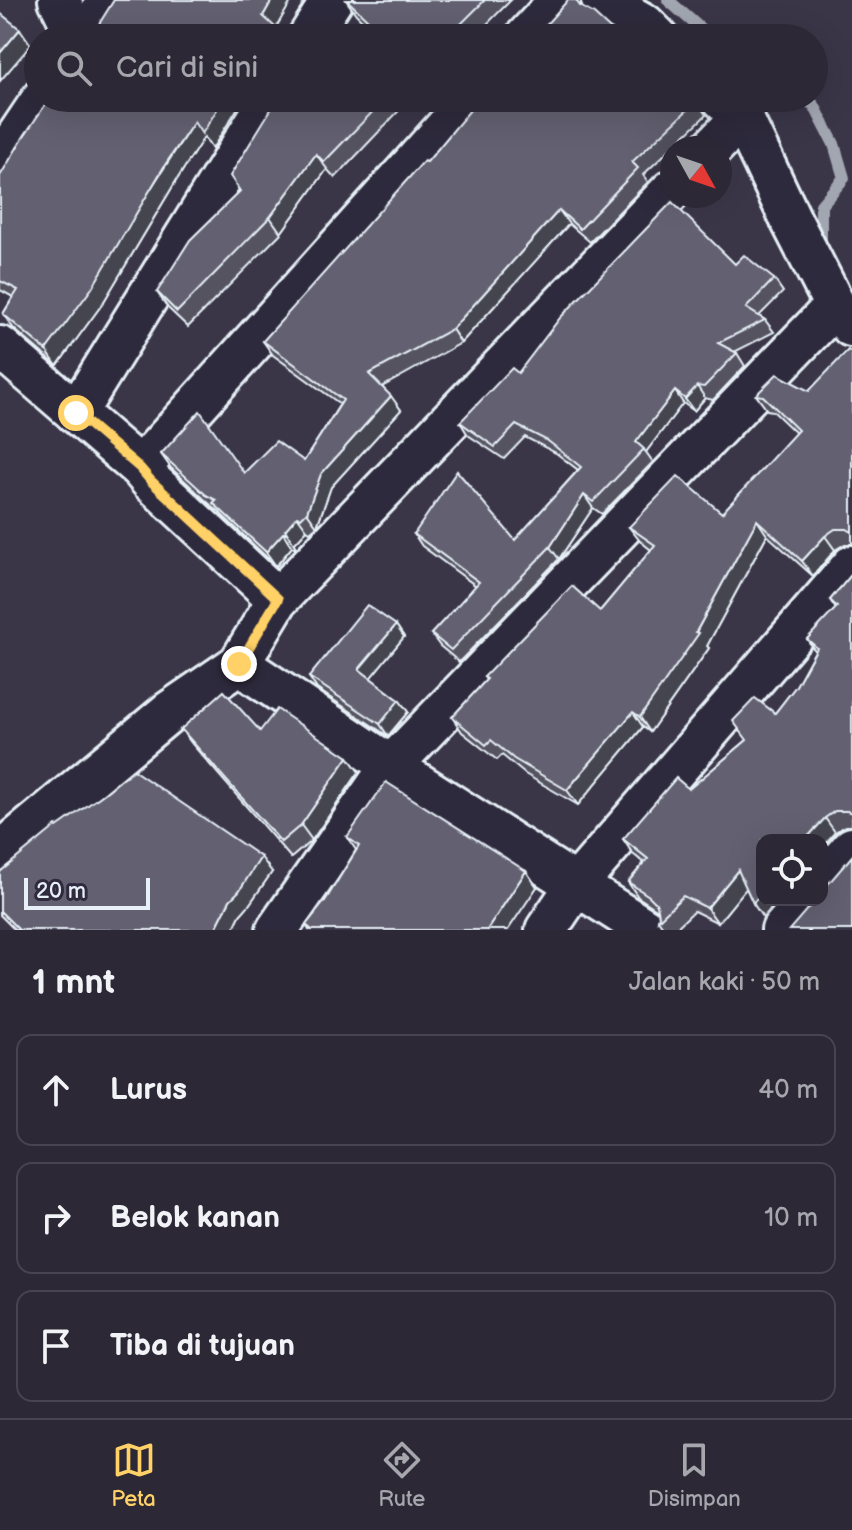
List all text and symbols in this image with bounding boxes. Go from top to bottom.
search box [24,24,828,112]
icon: search [52,46,96,90]
text: Cari di sini [116,50,258,86]
north arrow [660,136,732,208]
route start [58,395,94,431]
route end [221,646,257,682]
map controls [756,834,828,906]
button: locate [756,834,828,906]
scale bar [24,874,150,910]
text: 20 m [36,878,86,905]
text: 1 mnt [32,962,115,1003]
text: Jalan kaki · 50 m [629,967,820,998]
icon: ahead [34,1068,78,1112]
text: Lurus [110,1072,187,1108]
text: 40 m [758,1075,818,1106]
icon: right [34,1196,78,1240]
text: Belok kanan [110,1200,280,1236]
text: 10 m [764,1203,818,1234]
icon: arrive [34,1324,78,1368]
text: Tiba di tujuan [110,1328,295,1364]
tab: Peta [111,1438,156,1513]
tab: Rute [378,1438,425,1513]
tab: Disimpan [648,1438,741,1513]

